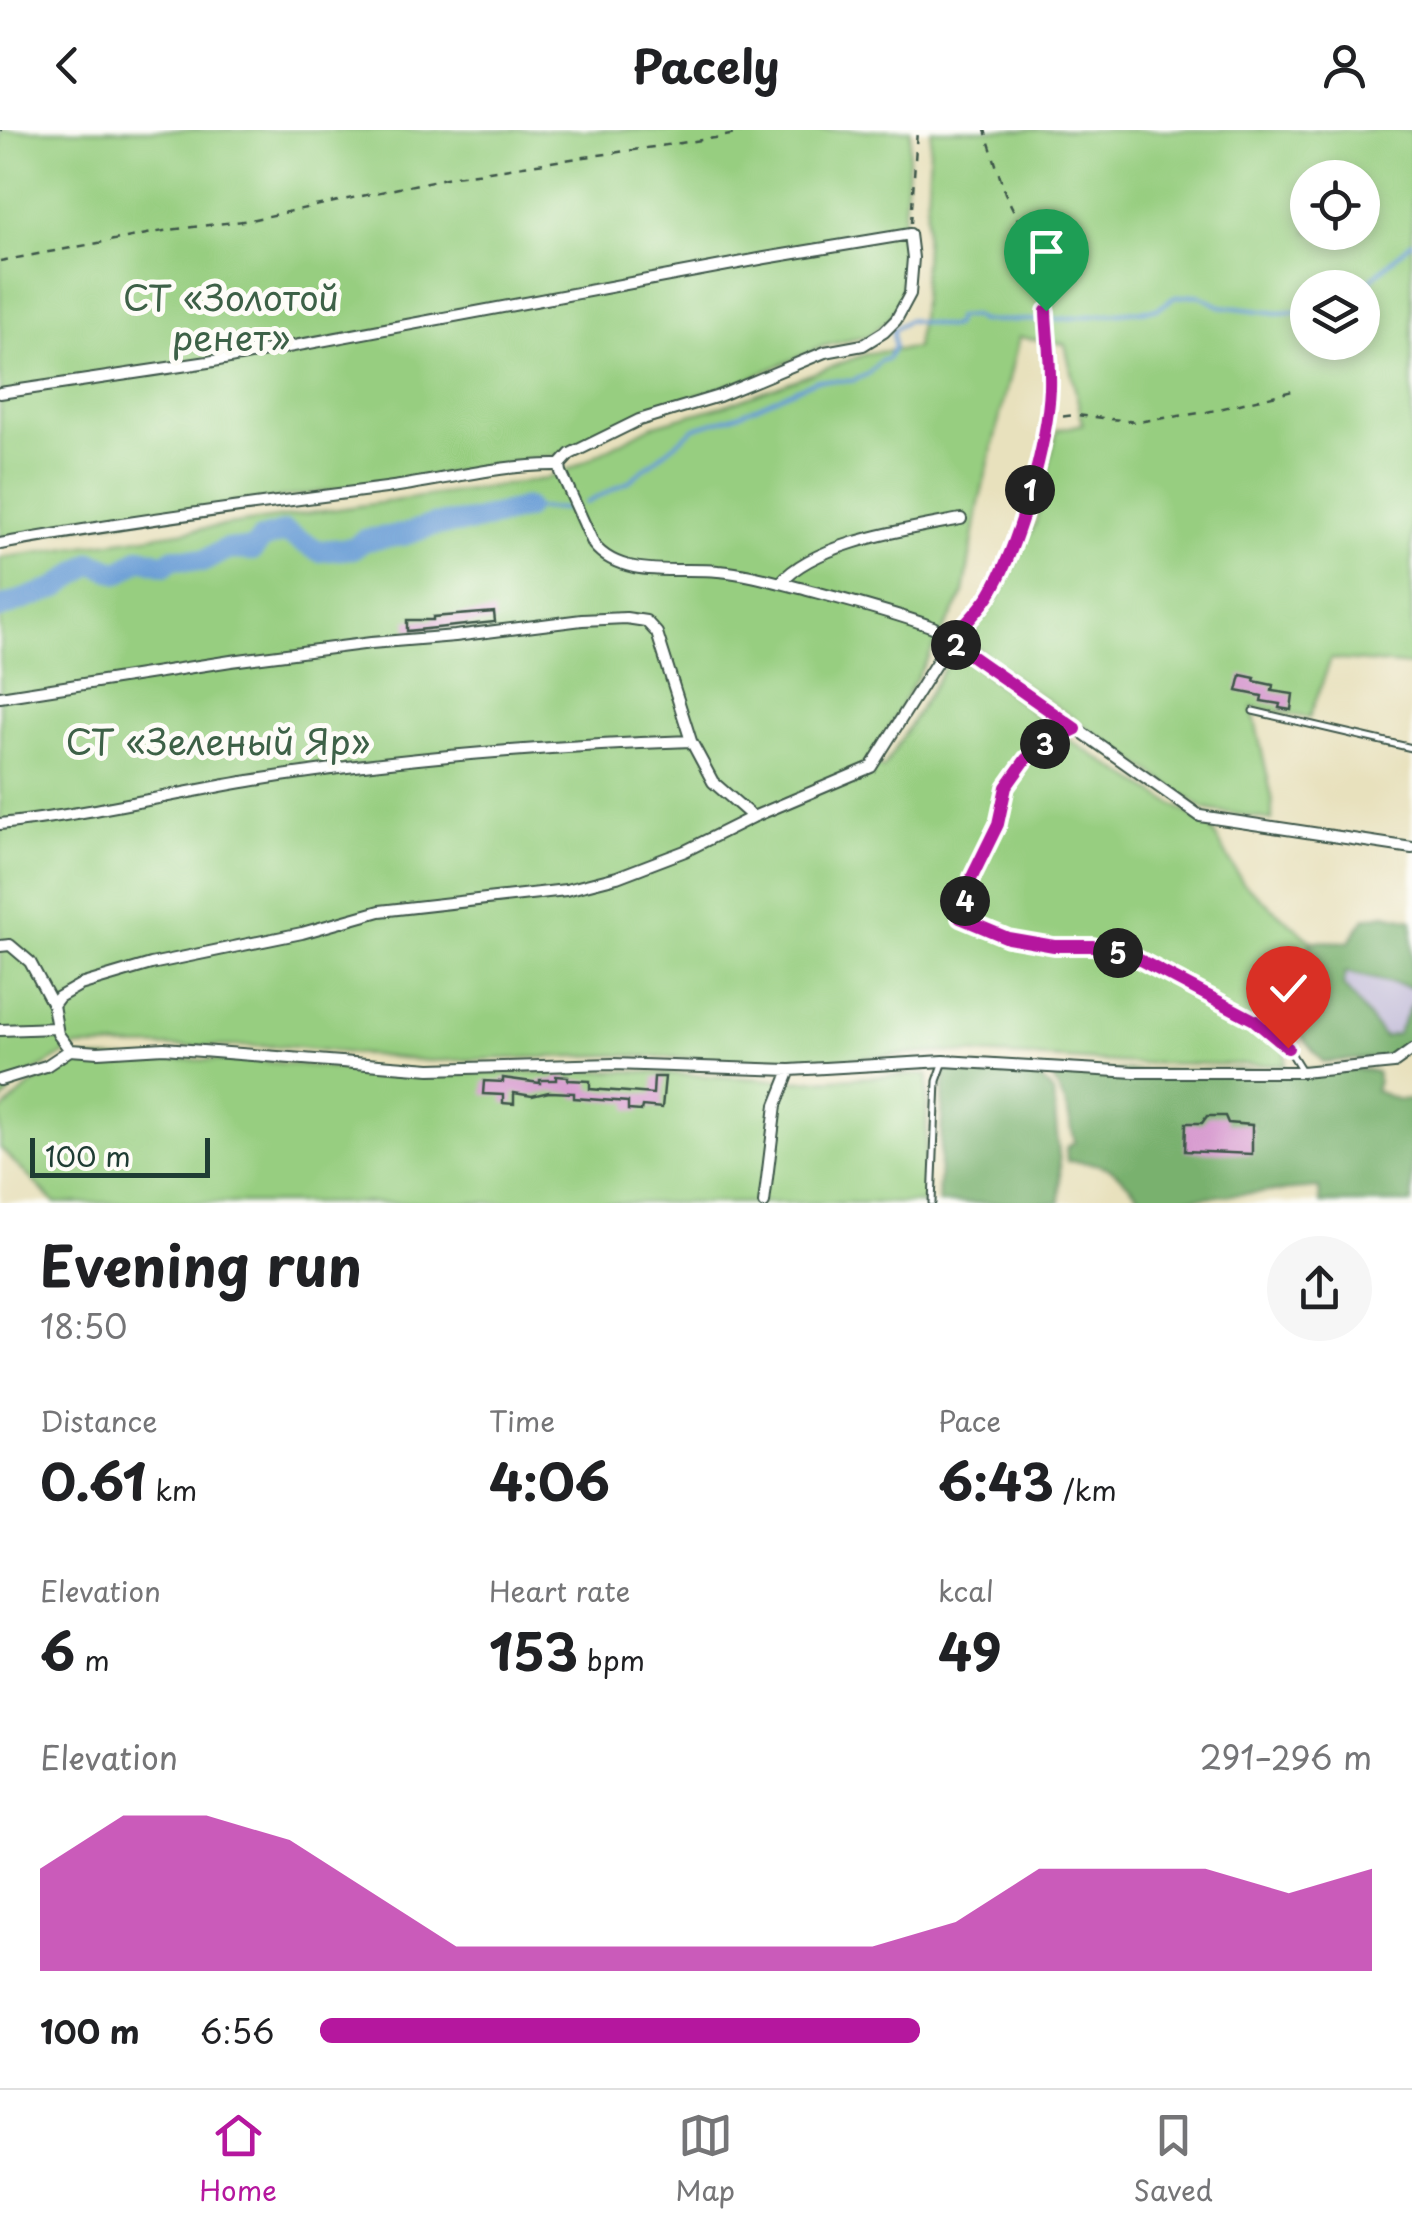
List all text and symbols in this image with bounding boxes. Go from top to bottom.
text: Pacely [633,31,779,99]
icon: back [40,38,95,93]
icon: person [1317,38,1372,93]
map controls [1290,160,1380,360]
button: locate [1290,160,1380,250]
pin [1004,209,1089,312]
icon: arrive [1019,224,1074,279]
park label: СТ «Золотой ренет» [123,270,339,363]
button: layers [1290,270,1380,360]
pin: 1 [1005,465,1055,515]
text: 1 [1023,468,1037,511]
pin: 2 [931,620,981,670]
text: 2 [946,623,966,666]
park label: СТ «Зеленый Яр» [66,714,370,767]
pin: 3 [1020,719,1070,769]
text: 3 [1036,722,1054,765]
pin: 4 [940,876,990,926]
text: 4 [955,879,975,922]
pin: 5 [1093,928,1143,978]
text: 5 [1109,931,1127,974]
pin [1246,946,1331,1049]
icon: check [1261,961,1316,1016]
scale bar [30,1133,210,1178]
text: 100 m [45,1134,131,1177]
text: Evening run [40,1223,362,1306]
button: share [1267,1236,1372,1341]
text: 18:50 [40,1302,127,1350]
text: Distance [40,1399,158,1442]
text: Time [489,1399,555,1442]
text: Pace [938,1399,1001,1442]
text: 0.61 [40,1442,146,1518]
text: 4:06 [489,1442,610,1518]
text: 6:43 [938,1442,1054,1518]
text: km [146,1468,197,1511]
text: /km [1054,1468,1117,1511]
text: Elevation [40,1569,161,1612]
text: Heart rate [489,1569,630,1612]
text: kcal [938,1569,994,1612]
text: 6 [40,1612,75,1688]
text: 153 [489,1612,578,1688]
text: 49 [938,1612,1002,1688]
text: m [75,1638,110,1681]
text: bpm [578,1638,645,1681]
text: Elevation [40,1733,178,1781]
text: 291–296 m [1200,1733,1372,1781]
text: 100 m [40,2007,140,2055]
text: 6:56 [200,2007,274,2055]
tab: Home [199,2108,277,2211]
tab: Map [675,2108,735,2211]
tab: Saved [1133,2108,1213,2211]

